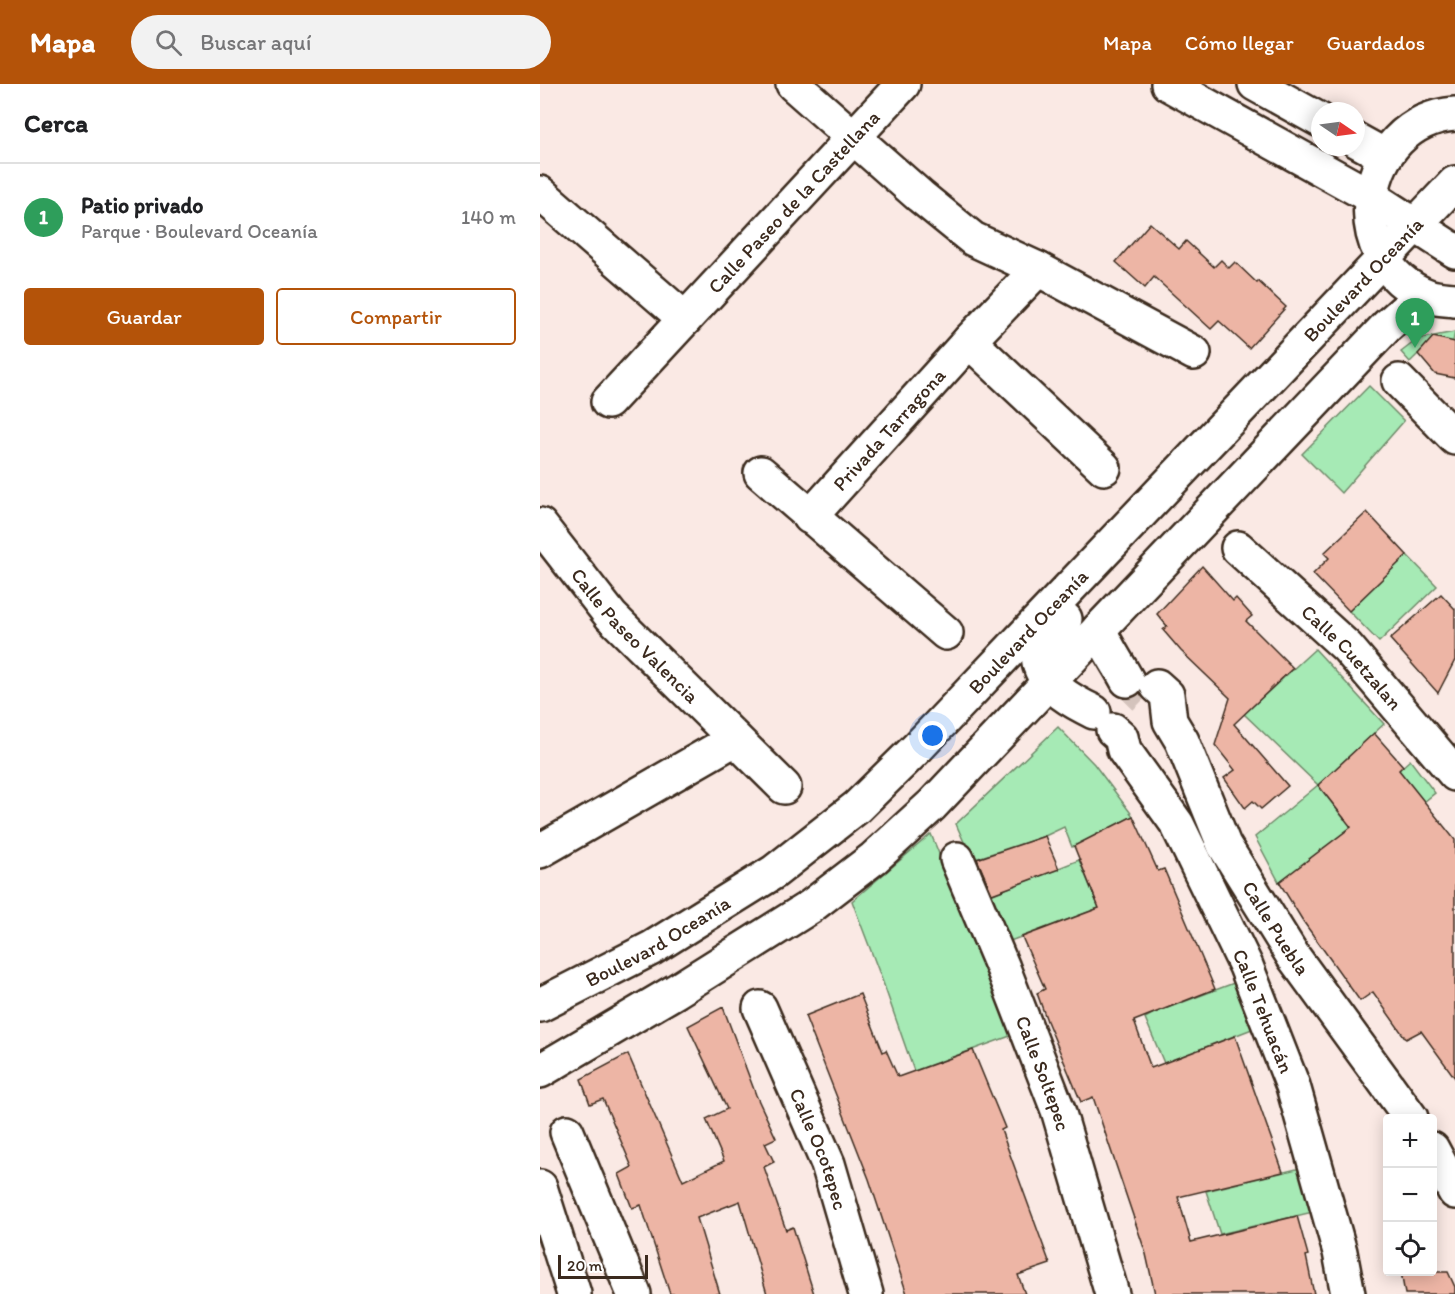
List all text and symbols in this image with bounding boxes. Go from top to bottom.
search box [131,15,551,69]
text: Mapa [30,25,95,59]
icon: search [152,26,185,59]
text: Buscar aquí [200,29,311,56]
text: Mapa [1103,30,1152,55]
text: Cómo llegar [1185,30,1294,55]
text: Guardados [1327,30,1425,55]
north arrow [1311,102,1365,156]
street label: Calle Paseo de la Castellana [703,105,885,298]
text: Cerca [24,107,88,139]
text: Patio privado [81,192,203,219]
text: 1 [39,205,48,229]
text: 140 m [461,205,516,229]
street label: Boulevard Oceanía [1298,212,1428,347]
text: Parque · Boulevard Oceanía [81,219,318,243]
button: Guardar [24,288,264,345]
button: Compartir [276,288,516,345]
pin: 1 [1396,298,1434,348]
street label: Privada Tarragona [828,363,951,496]
street label: Calle Paseo Valencia [566,563,704,709]
street label: Boulevard Oceanía [963,564,1093,699]
street label: Calle Cuetzalan [1296,600,1407,715]
your location [918,721,947,750]
street label: Calle Puebla [1237,876,1315,980]
street label: Boulevard Oceanía [581,890,735,992]
street label: Calle Tehuacán [1227,945,1299,1077]
street label: Calle Soltepec [1011,1012,1075,1134]
street label: Calle Ocotepec [784,1085,853,1213]
map controls [1383,1114,1437,1276]
button: + [1383,1114,1437,1168]
button: − [1383,1168,1437,1222]
button: locate [1383,1222,1437,1276]
scale bar [558,1252,648,1280]
text: 20 m [567,1256,602,1275]

